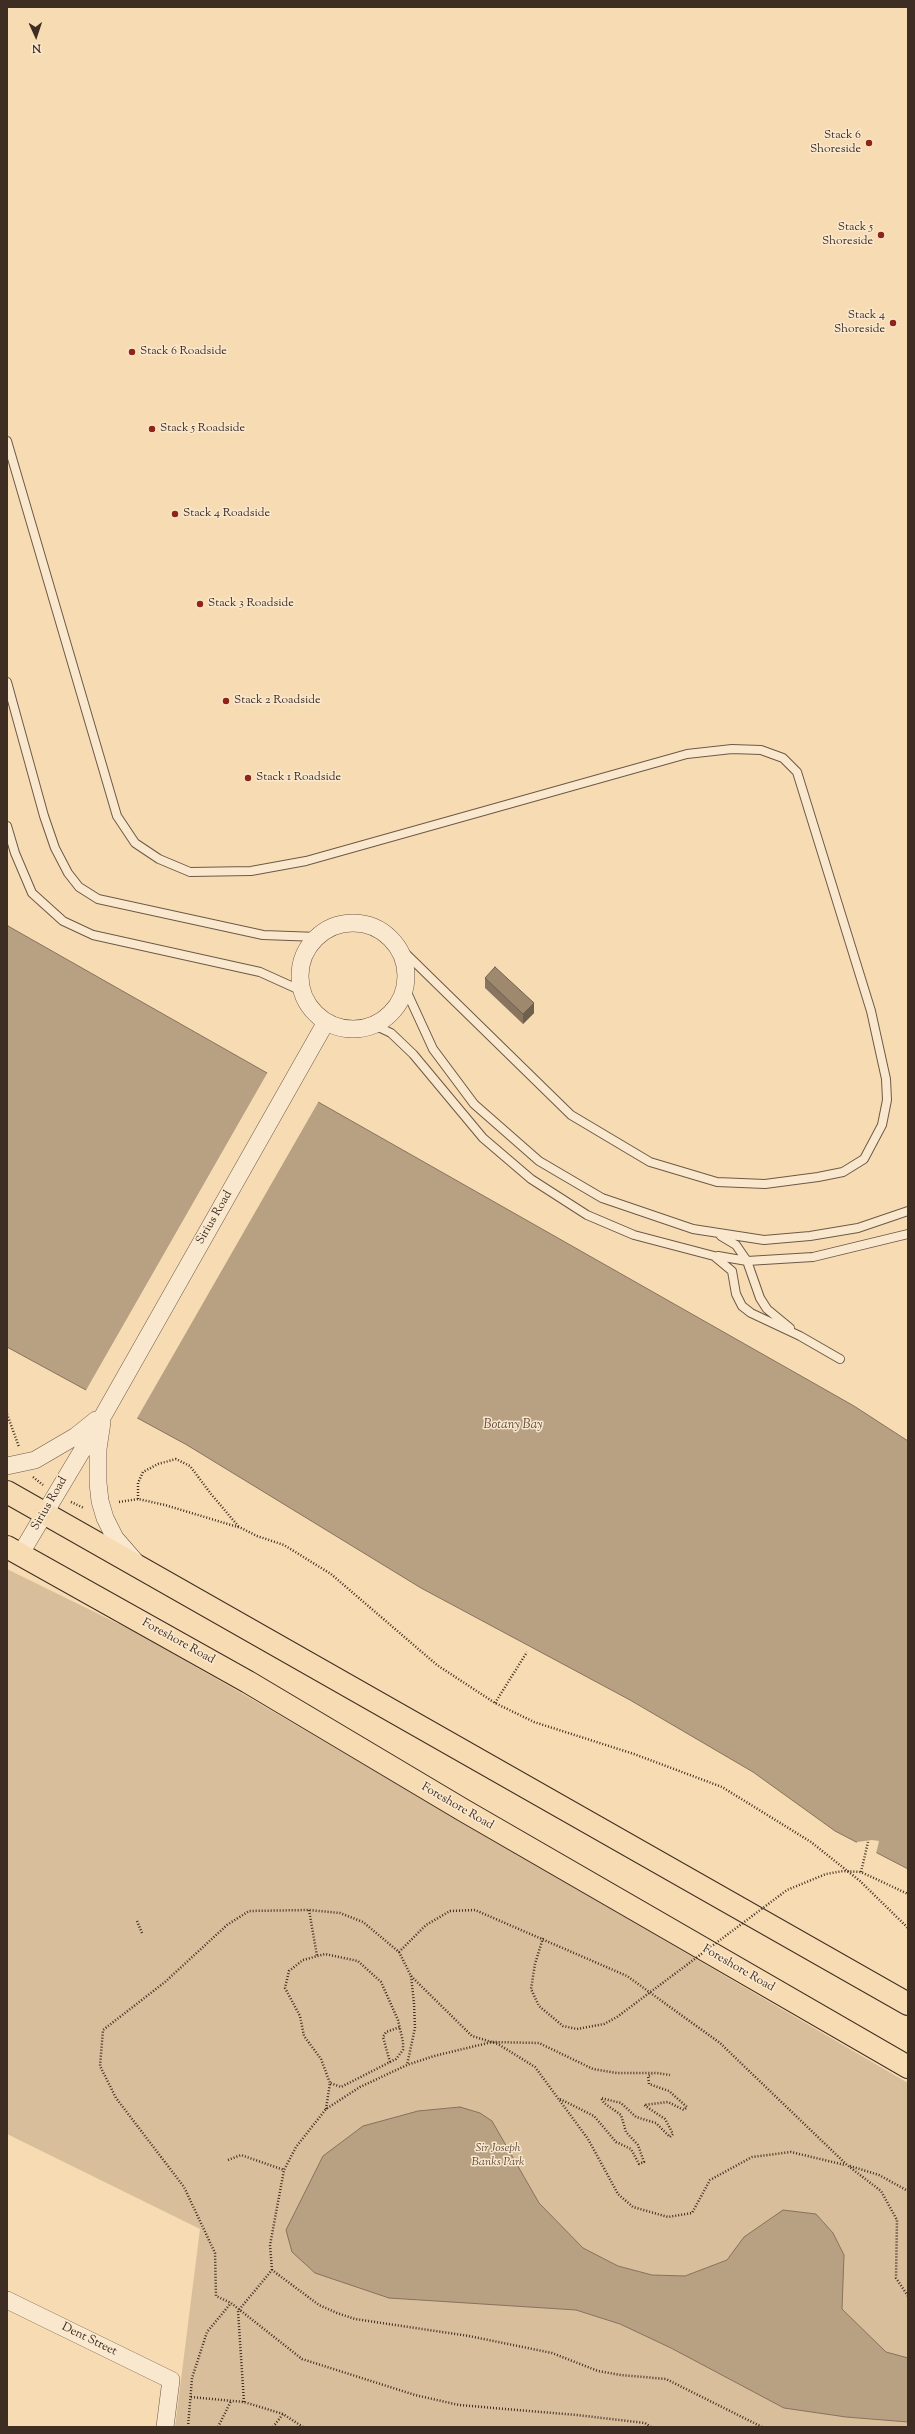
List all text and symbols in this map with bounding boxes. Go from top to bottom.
north arrow [16,16,56,56]
text: N [32,40,41,56]
place label: Stack 6 Shoreside [810,129,861,157]
marker: Stack 6 Shoreside [864,138,874,148]
place label: Stack 5 Shoreside [822,221,873,249]
marker: Stack 5 Shoreside [876,230,886,240]
place label: Stack 4 Shoreside [834,309,885,337]
marker: Stack 4 Shoreside [888,318,898,328]
place label: Stack 6 Roadside [140,345,227,359]
marker: Stack 6 Roadside [127,347,137,357]
place label: Stack 5 Roadside [160,422,245,436]
marker: Stack 5 Roadside [147,424,157,434]
place label: Stack 4 Roadside [183,507,270,521]
marker: Stack 4 Roadside [170,509,180,519]
place label: Stack 3 Roadside [208,597,294,611]
marker: Stack 3 Roadside [195,599,205,609]
place label: Stack 2 Roadside [234,694,321,708]
marker: Stack 2 Roadside [221,696,231,706]
place label: Stack 1 Roadside [256,771,341,785]
marker: Stack 1 Roadside [243,773,253,783]
street label: Sirius Road [194,1189,236,1247]
water label: Botany Bay [484,1418,542,1434]
street label: Sirius Road [29,1475,71,1533]
street label: Foreshore Road [139,1616,217,1668]
street label: Foreshore Road [418,1781,496,1833]
street label: Foreshore Road [699,1943,777,1995]
park label: Sir Joseph Banks Park [471,2142,525,2170]
street label: Dent Street [59,2320,119,2360]

